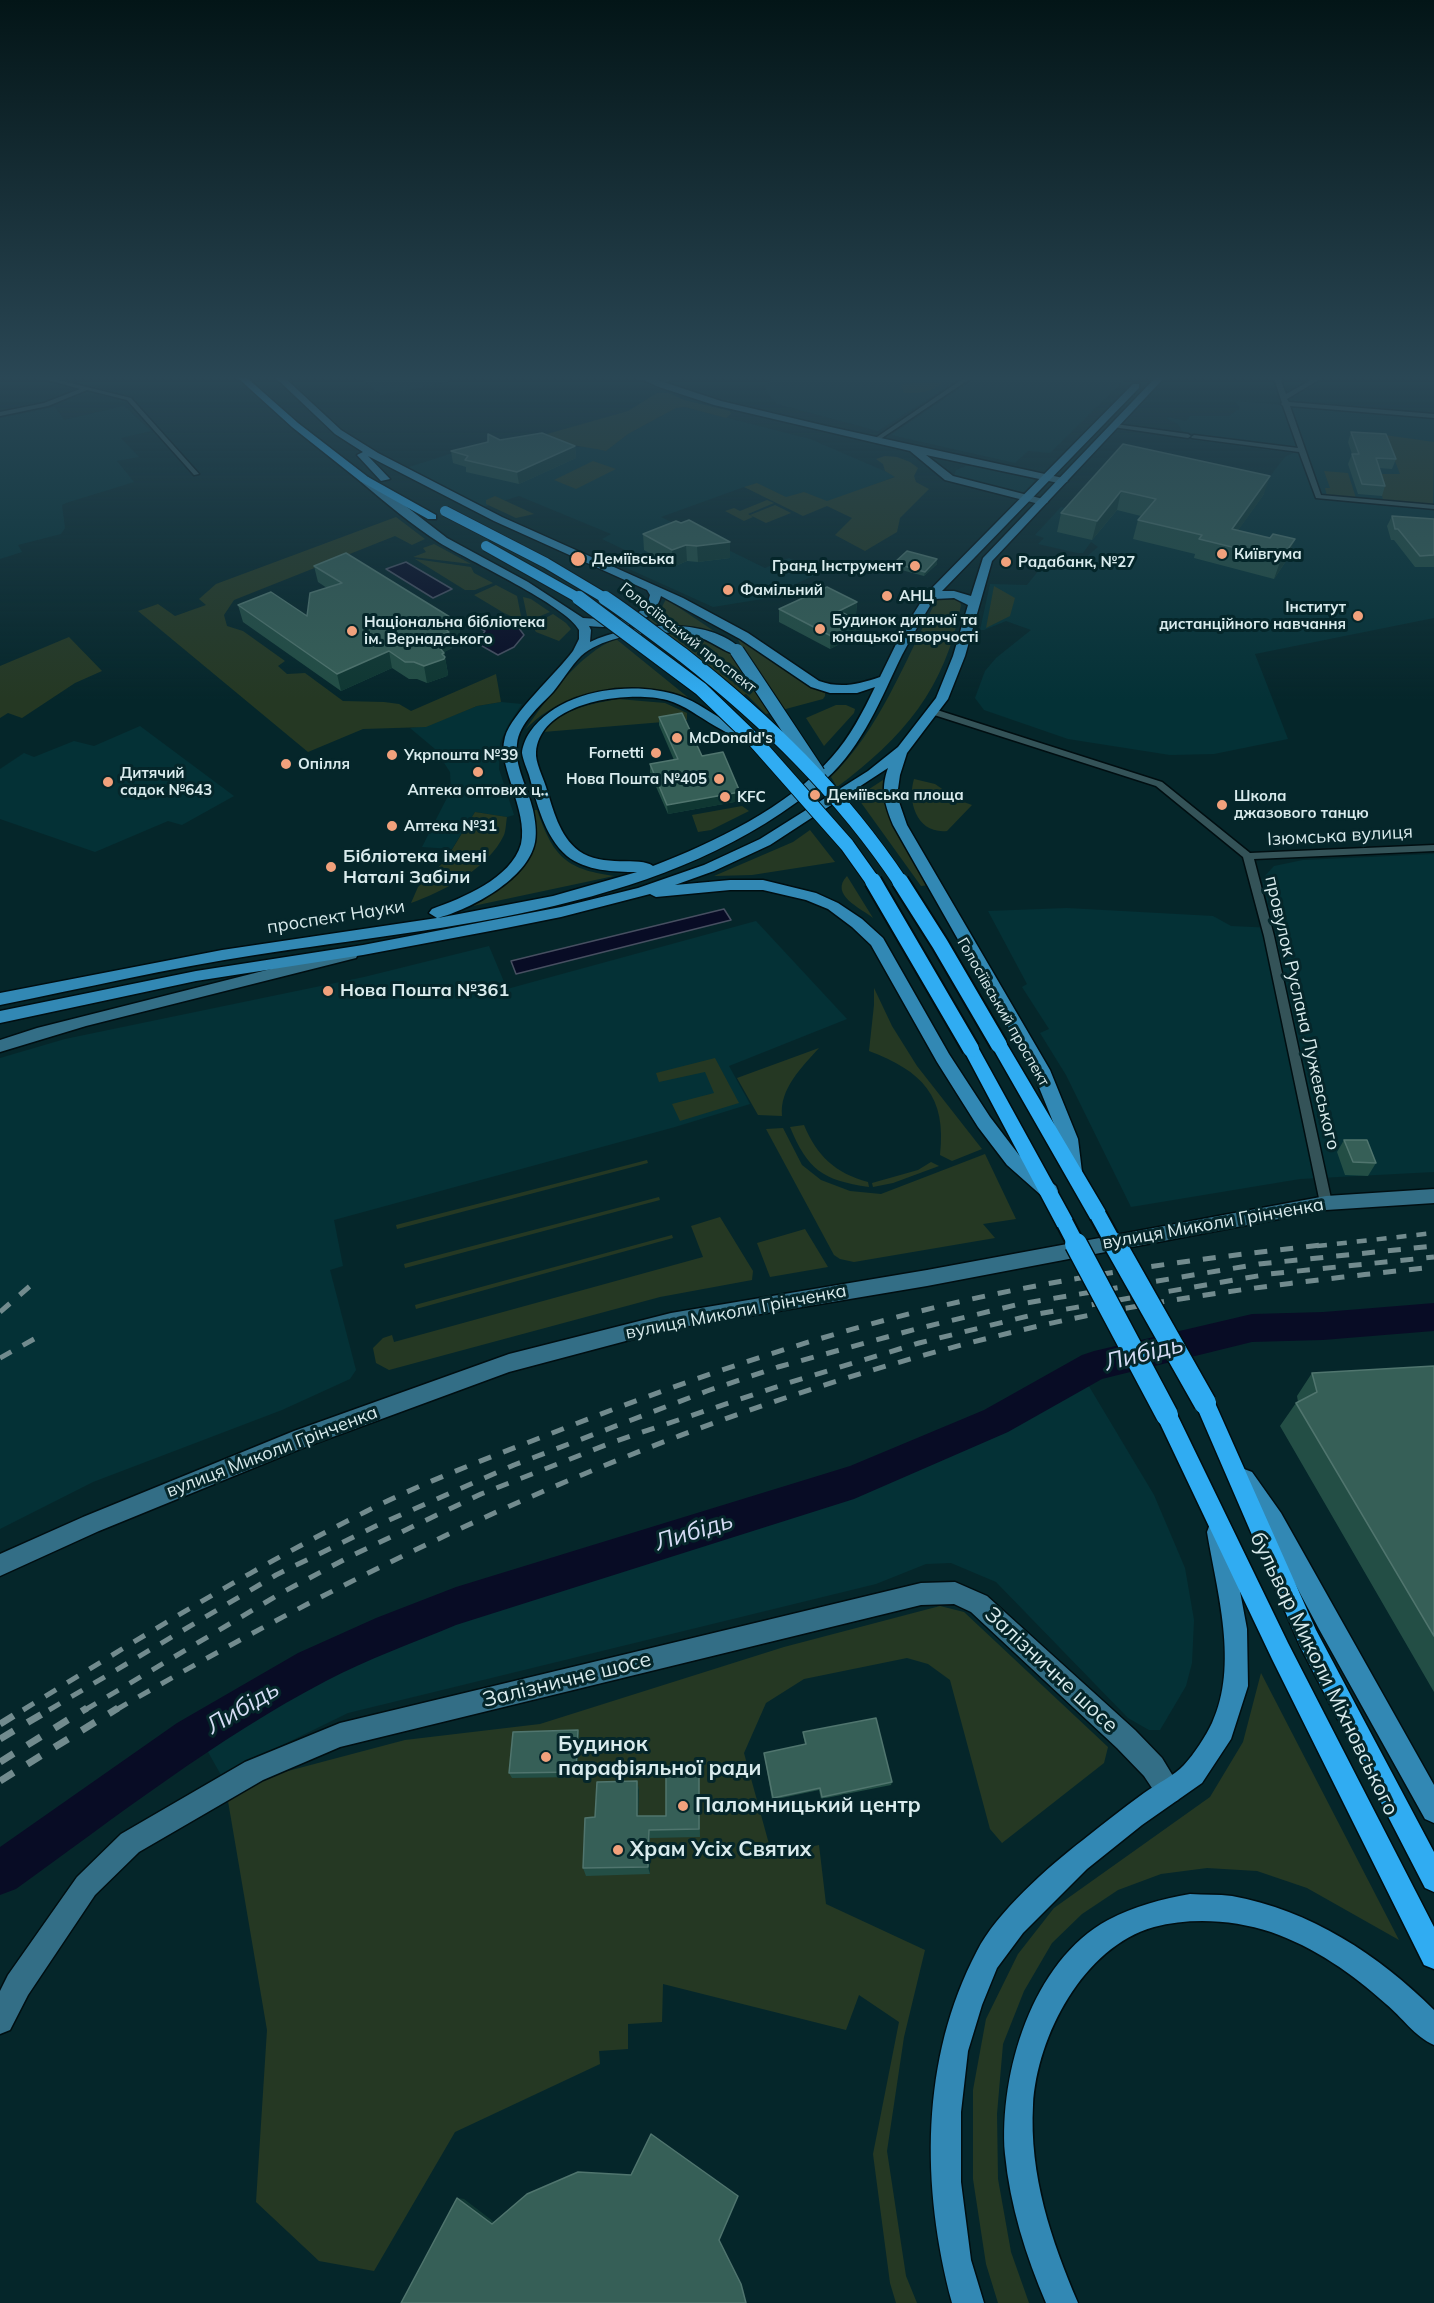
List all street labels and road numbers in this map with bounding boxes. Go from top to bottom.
street label: Голосіївський проспект [616,579,760,697]
street label: Ізюмська вулиця [1267,821,1413,851]
street label: провулок Руслана Лужевського [1260,874,1344,1152]
street label: проспект Науки [265,895,407,939]
street label: Голосіївський проспект [953,935,1053,1089]
street label: вулиця Миколи Грінченка [1101,1194,1325,1254]
street label: вулиця Миколи Грінченка [624,1280,848,1344]
street label: вулиця Миколи Грінченка [163,1402,381,1502]
street label: бульвар Миколи Міхновського [1244,1528,1404,1820]
street label: Залізничне шосе [979,1602,1123,1738]
street label: Залізничне шосе [480,1647,654,1713]

